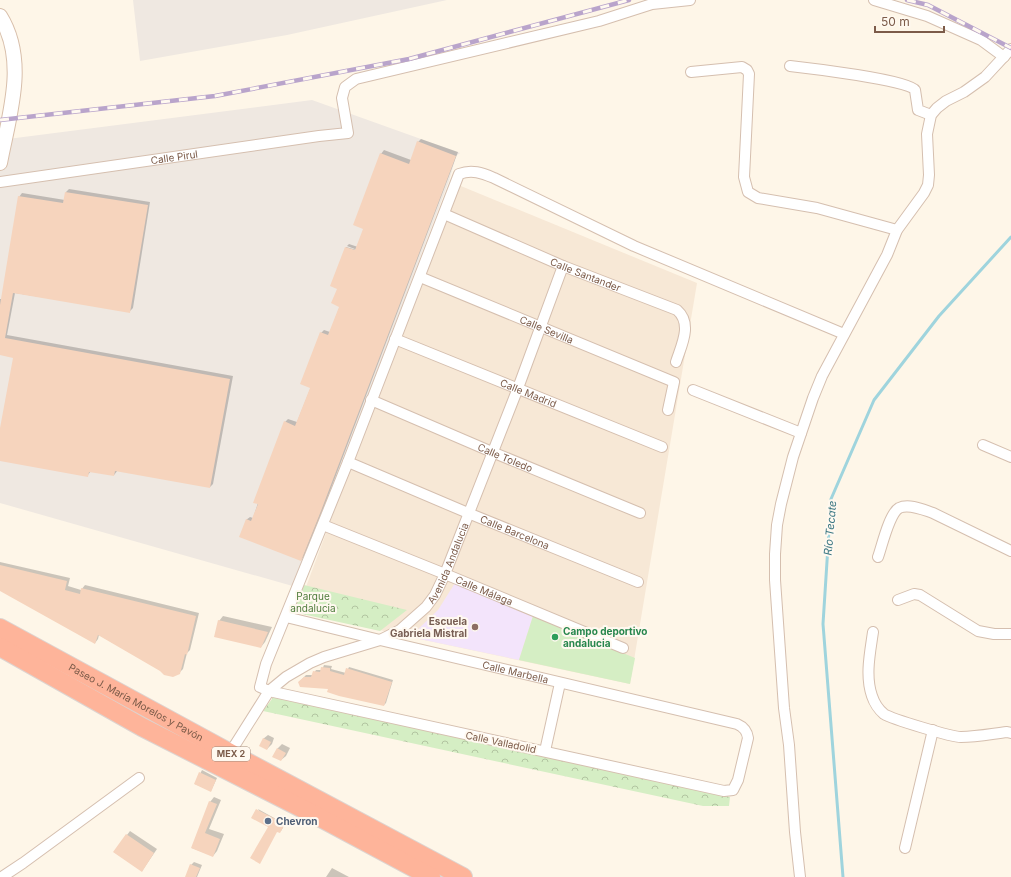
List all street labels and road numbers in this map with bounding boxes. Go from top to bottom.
street label: Calle Pirul [150,148,198,166]
street label: Calle Santander [548,255,623,294]
street label: Calle Sevilla [518,313,575,346]
street label: Calle Madrid [499,376,558,410]
street label: Calle Toledo [476,441,535,474]
street label: Calle Barcelona [478,513,551,551]
street label: Avenida Andalucia [425,521,471,606]
street label: Calle Málaga [454,573,515,608]
street label: Calle Marbella [481,658,550,685]
street label: Paseo J. María Morelos y Pavón [67,661,206,743]
street label: Calle Valladolid [465,729,537,755]
road number: MEX 2 [212,747,250,761]

